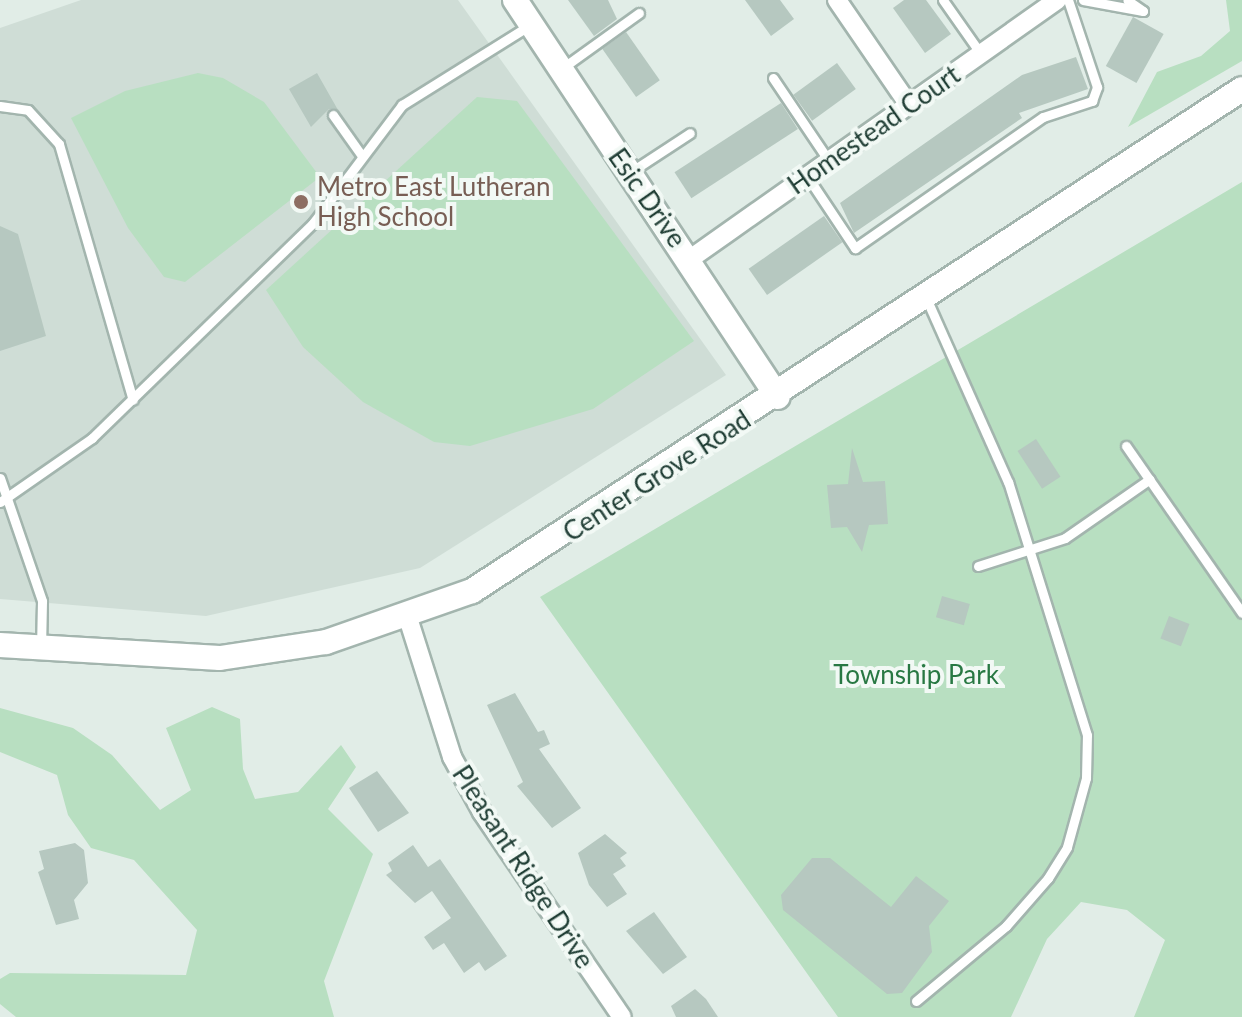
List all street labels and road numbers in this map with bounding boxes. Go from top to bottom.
street label: Homestead Court [782,59,966,201]
street label: Esic Drive [602,143,692,253]
street label: Center Grove Road [557,404,757,548]
street label: Pleasant Ridge Drive [446,760,600,974]

